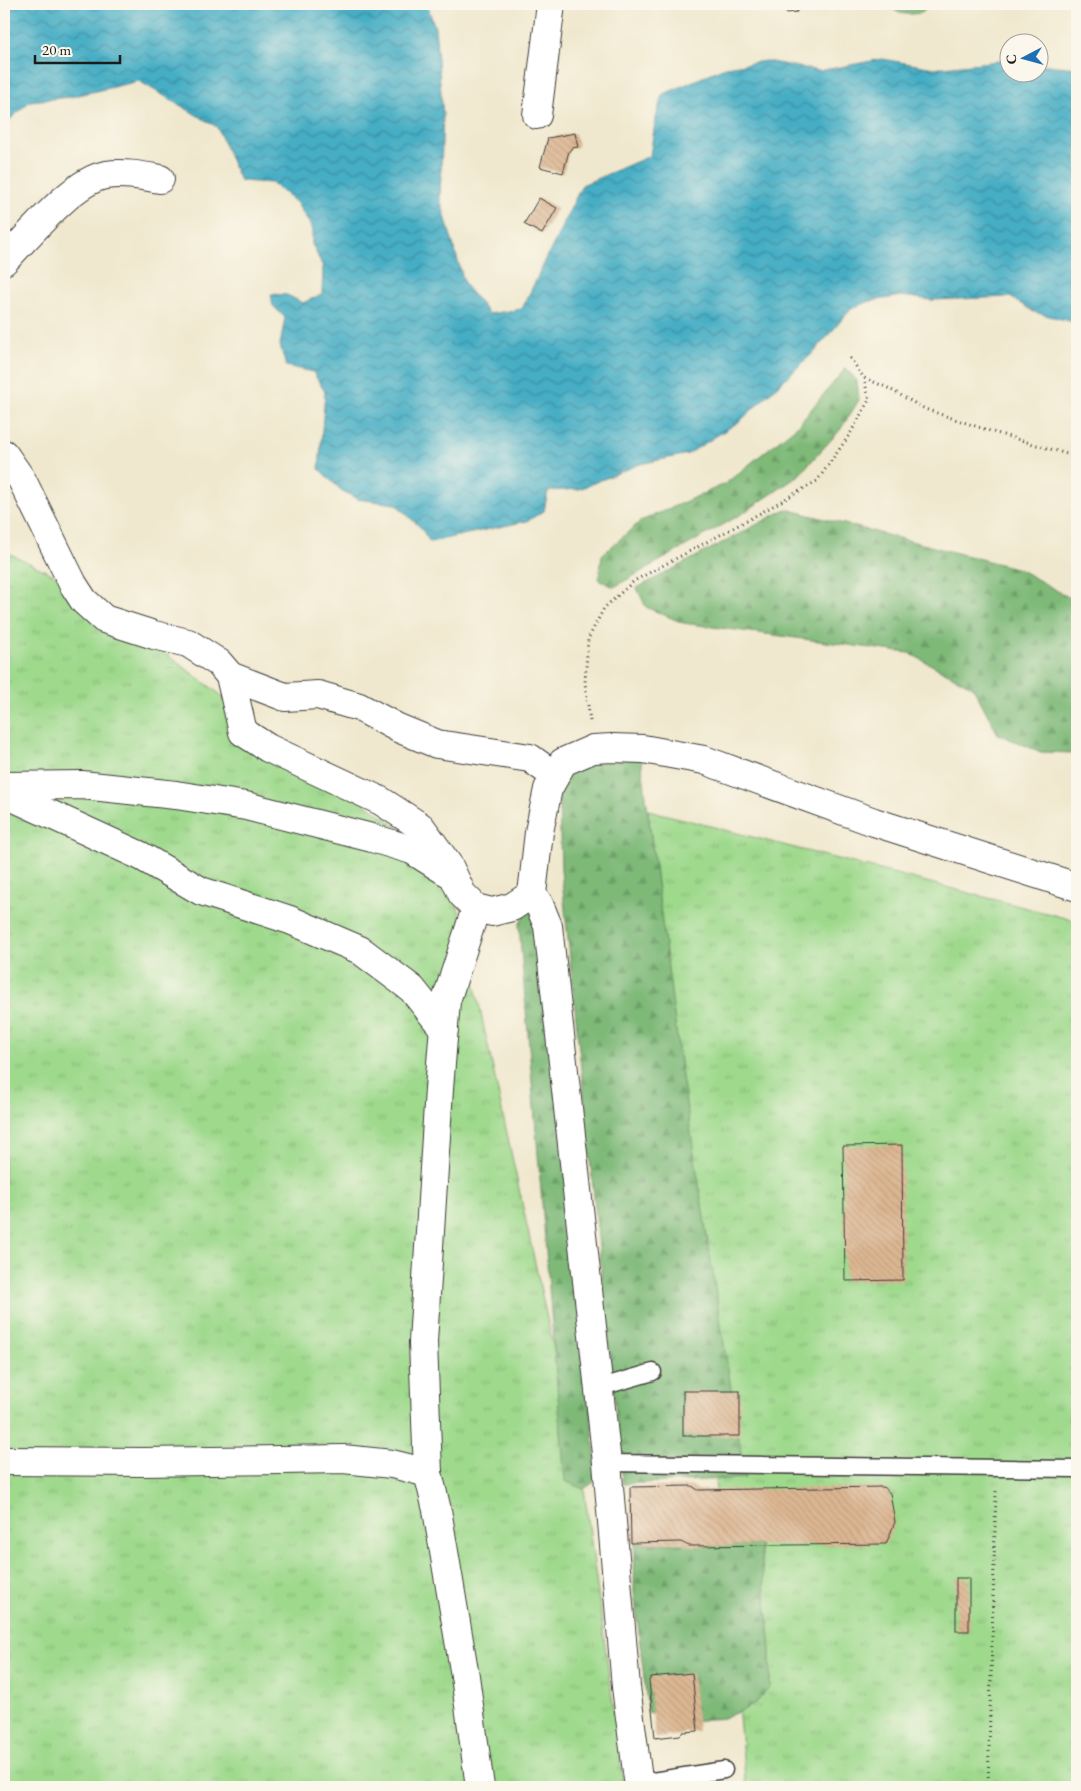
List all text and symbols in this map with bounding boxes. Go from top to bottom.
scale bar [35,32,120,64]
north arrow [998,32,1048,82]
text: 20 m [42,40,71,59]
text: С [1002,53,1021,65]

